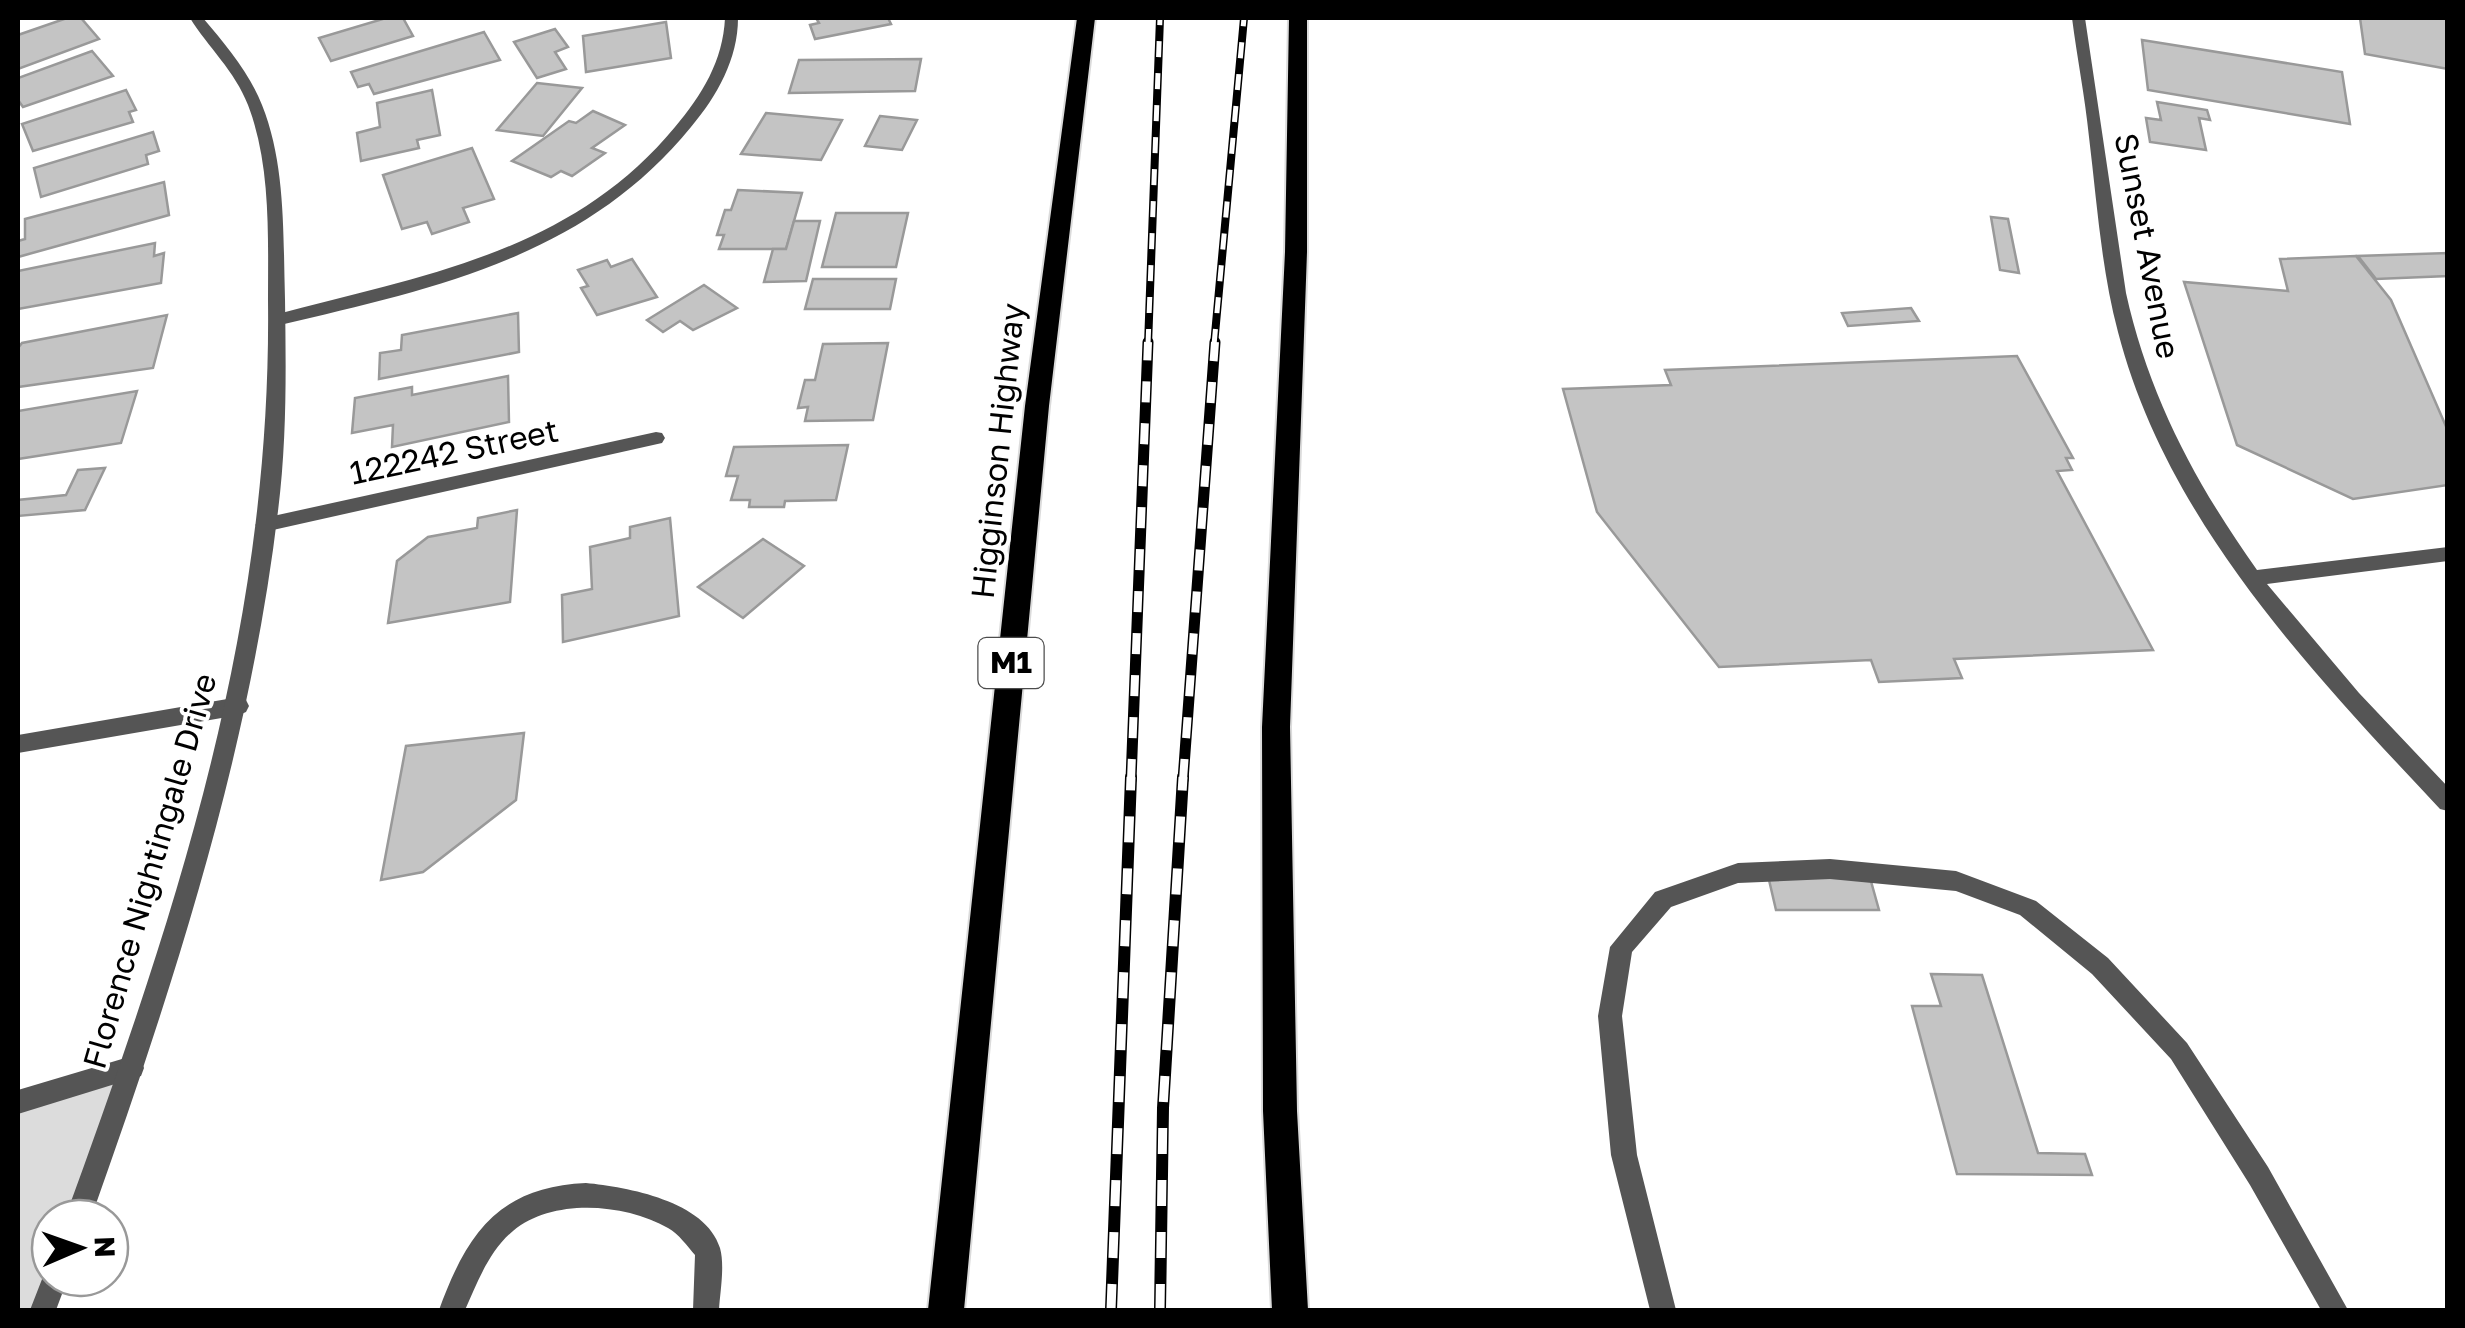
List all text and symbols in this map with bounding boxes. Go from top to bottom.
street label: Sunset Avenue [2108,130,2188,362]
street label: Higginson Highway [963,301,1031,601]
street label: 122242 Street [346,410,561,492]
road number: M1 [978,638,1044,688]
street label: Florence Nightingale Drive [74,669,224,1073]
north arrow [30,1198,130,1298]
text: N [89,1236,122,1258]

